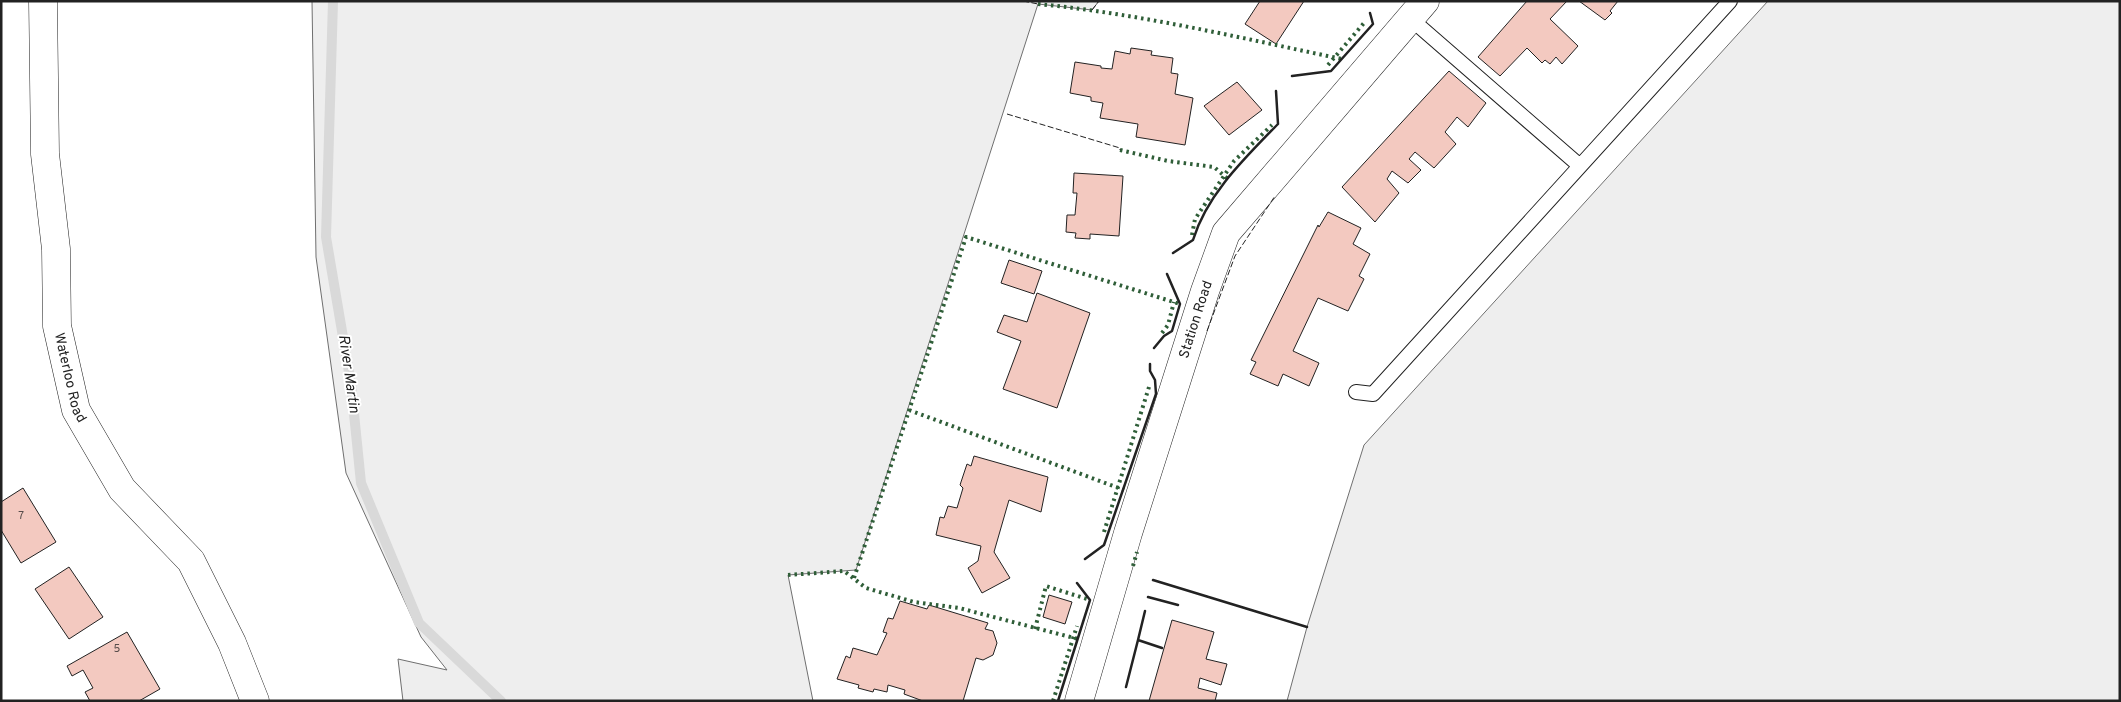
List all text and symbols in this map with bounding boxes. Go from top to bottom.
street label: Station Road [1176,278,1216,360]
street label: Waterloo Road [50,331,90,426]
water label: River Martin [333,333,363,415]
house number: 7 [18,509,24,523]
house number: 5 [114,642,121,656]

